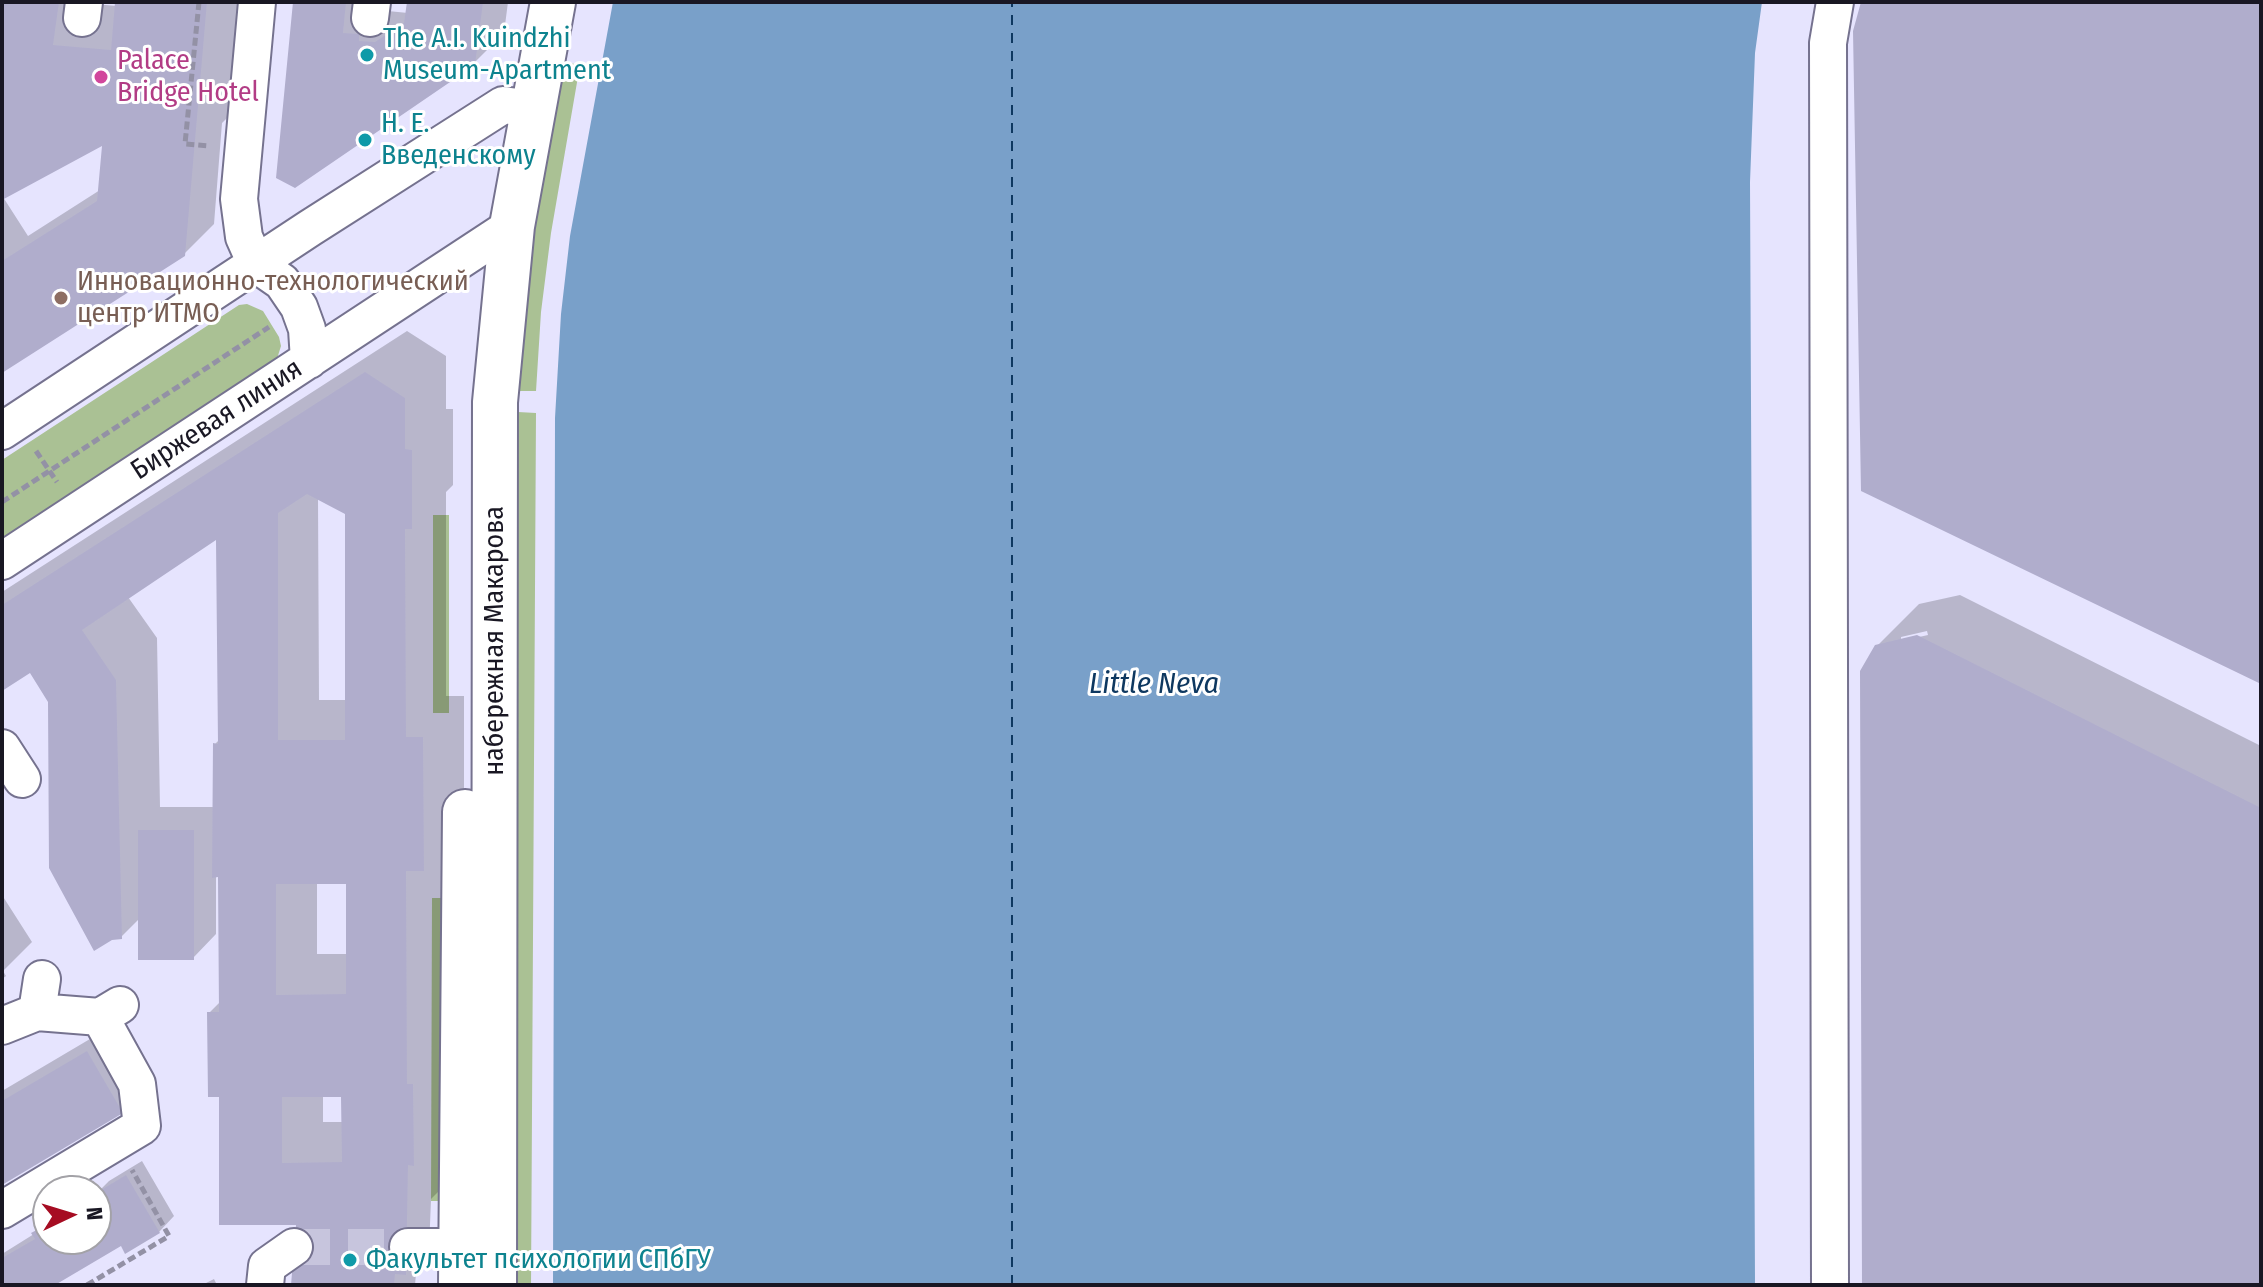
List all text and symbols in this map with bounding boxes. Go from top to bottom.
place label: The A.I. Kuindzhi Museum-Apartment [383,22,611,88]
place label: Palace Bridge Hotel [117,44,259,110]
marker: The A.I. Kuindzhi Museum-Apartment [358,46,376,64]
marker: Palace Bridge Hotel [92,68,110,86]
place label: Н. Е. Введенскому [381,107,536,173]
marker: Н. Е. Введенскому [356,131,374,149]
place label: Инновационно-технологический центр ИТМО [77,265,469,331]
marker: Инновационно-технологический центр ИТМО [52,289,70,307]
street label: Биржевая линия [125,352,309,488]
street label: набережная Макарова [478,506,512,776]
water label: Little Neva [1089,667,1219,703]
north arrow [32,1175,112,1255]
text: N [81,1206,108,1221]
place label: Факультет психологии СПбГУ [366,1243,711,1277]
marker: Факультет психологии СПбГУ [341,1251,359,1269]

